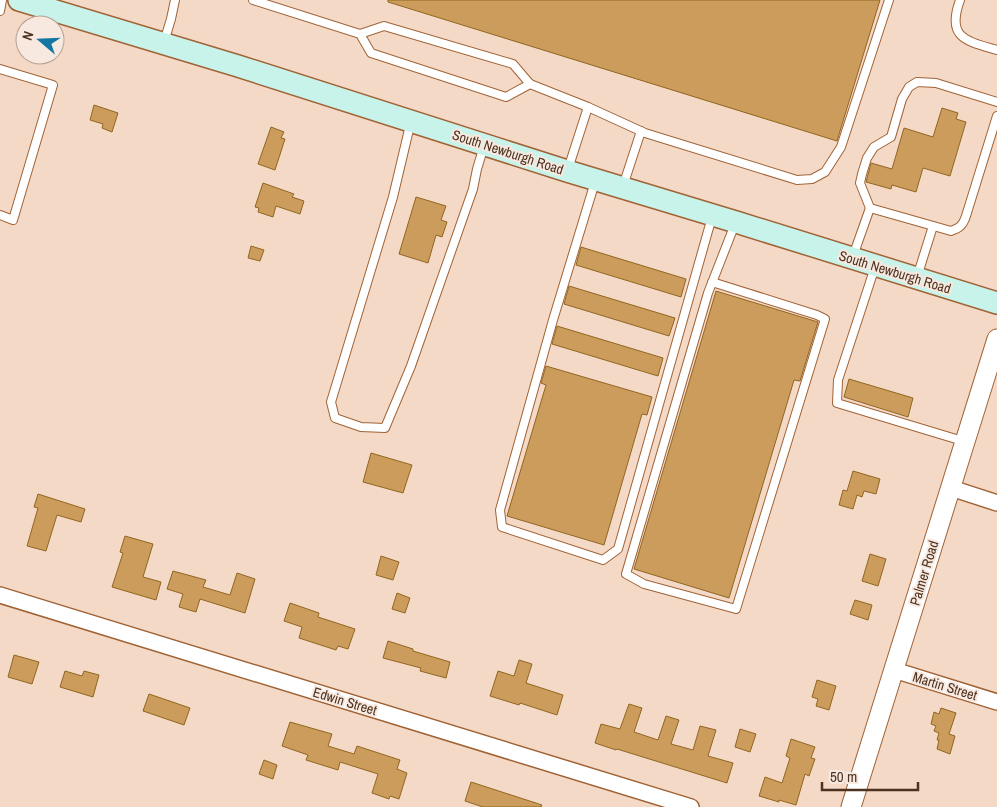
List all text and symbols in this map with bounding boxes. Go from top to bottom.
north arrow [15,15,65,65]
text: N [18,29,38,43]
street label: South Newburgh Road [450,125,566,179]
street label: South Newburgh Road [837,246,953,298]
street label: Palmer Road [906,538,942,608]
street label: Martin Street [911,668,979,704]
street label: Edwin Street [311,683,379,719]
scale bar [822,760,918,792]
text: 50 m [830,766,857,787]

